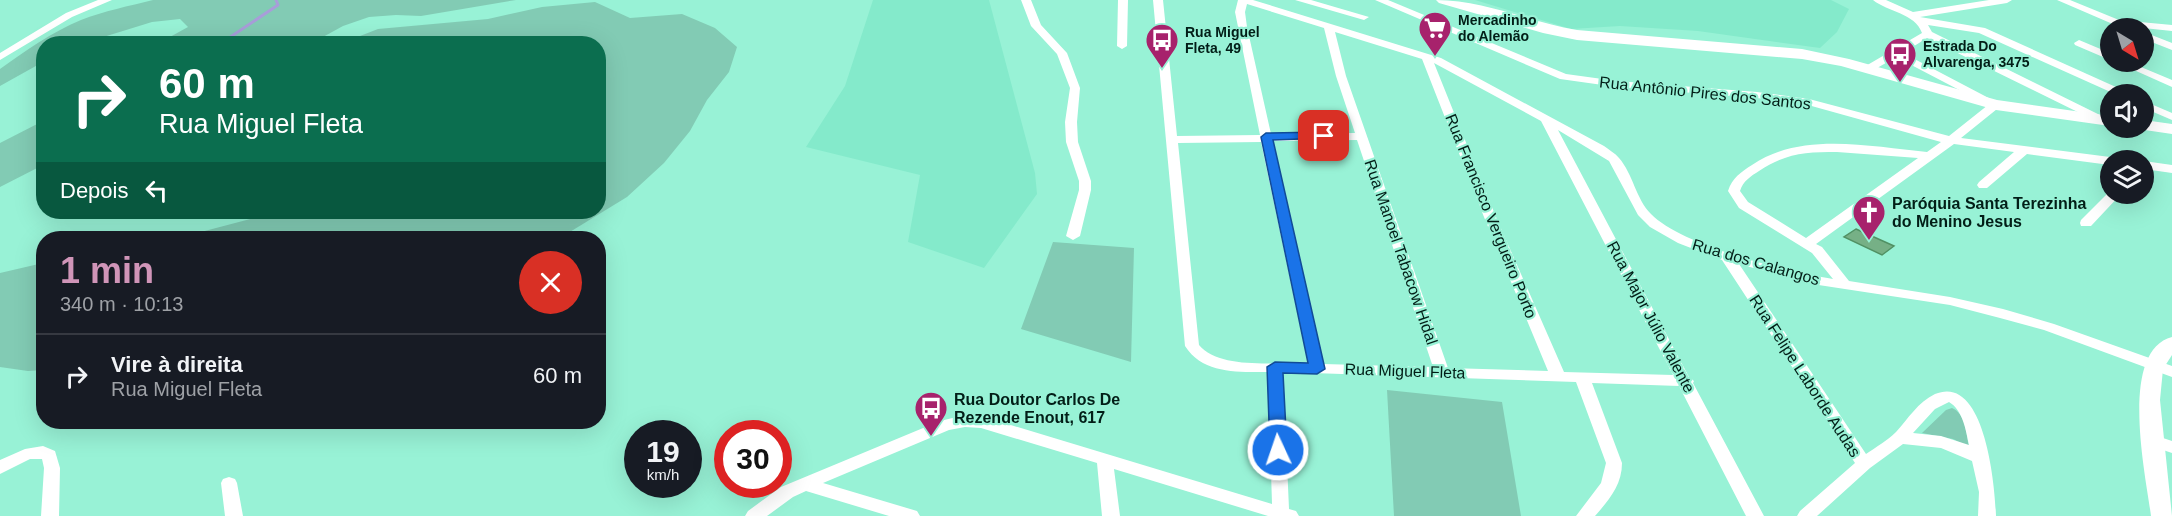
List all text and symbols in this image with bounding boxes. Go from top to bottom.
supermarket icon: Mercadinho do Alemão [1417,10,1453,57]
place label: Mercadinho do Alemão [1458,12,1537,44]
north arrow [2100,18,2154,72]
map controls [2100,18,2154,204]
bus stop icon: Rua Miguel Fleta, 49 [1144,22,1180,69]
place label: Rua Miguel Fleta, 49 [1185,24,1260,56]
bus stop icon: Estrada Do Alvarenga, 3475 [1882,36,1918,83]
place label: Estrada Do Alvarenga, 3475 [1923,38,2030,70]
icon: right [60,60,138,138]
text: 60 m [159,60,255,107]
street label: Rua Antônio Pires dos Santos [1598,73,1812,113]
button: sound [2100,84,2154,138]
text: Rua Miguel Fleta [159,109,363,139]
pin [1298,110,1349,161]
street label: Rua Francisco Vergueiro Porto [1442,111,1540,321]
icon: arrive [1307,119,1340,152]
button: layers [2100,150,2154,204]
street label: Rua Manoel Tabacow Hidal [1361,157,1441,347]
icon: left [140,174,173,207]
text: Depois [60,178,128,203]
church icon: Paróquia Santa Terezinha do Menino Jesus [1851,194,1887,241]
place label: Paróquia Santa Terezinha do Menino Jesus [1892,195,2087,230]
street label: Rua dos Calangos [1690,236,1822,288]
street label: Rua Major Júlio Valente [1604,239,1698,396]
text: 1 min [60,250,154,291]
button: close [519,251,582,314]
street label: Rua Felipe Laborde Audas [1746,292,1864,460]
text: 340 m · 10:13 [60,293,183,315]
text: Vire à direita [111,352,243,377]
icon: right [60,360,93,393]
street label: Rua Miguel Fleta [1344,360,1466,382]
text: 60 m [533,363,582,388]
text: Rua Miguel Fleta [111,378,262,400]
bus stop icon: Rua Doutor Carlos De Rezende Enout, 617 [913,390,949,437]
place label: Rua Doutor Carlos De Rezende Enout, 617 [954,391,1120,426]
position arrow [1246,418,1310,482]
speed limit sign: 30 [714,420,792,498]
text: 19 [646,435,680,468]
text: km/h [647,466,679,483]

